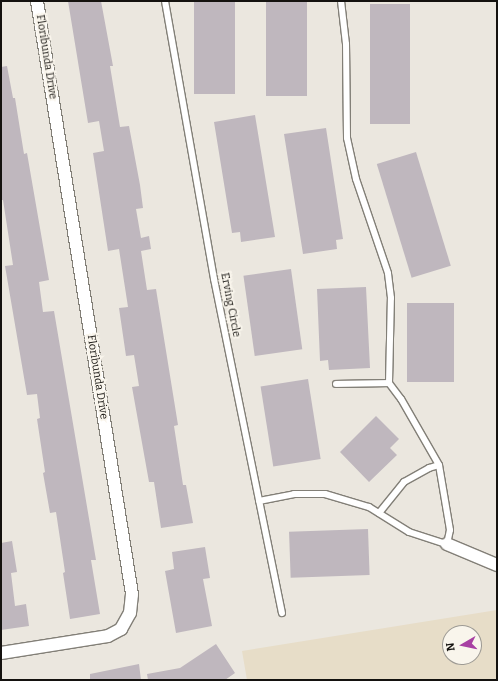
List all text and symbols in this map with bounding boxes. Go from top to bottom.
street label: Floribunda Drive [33,14,59,100]
street label: Erving Circle [217,272,243,338]
street label: Floribunda Drive [84,334,110,420]
north arrow [442,625,482,665]
text: N [444,642,458,652]

